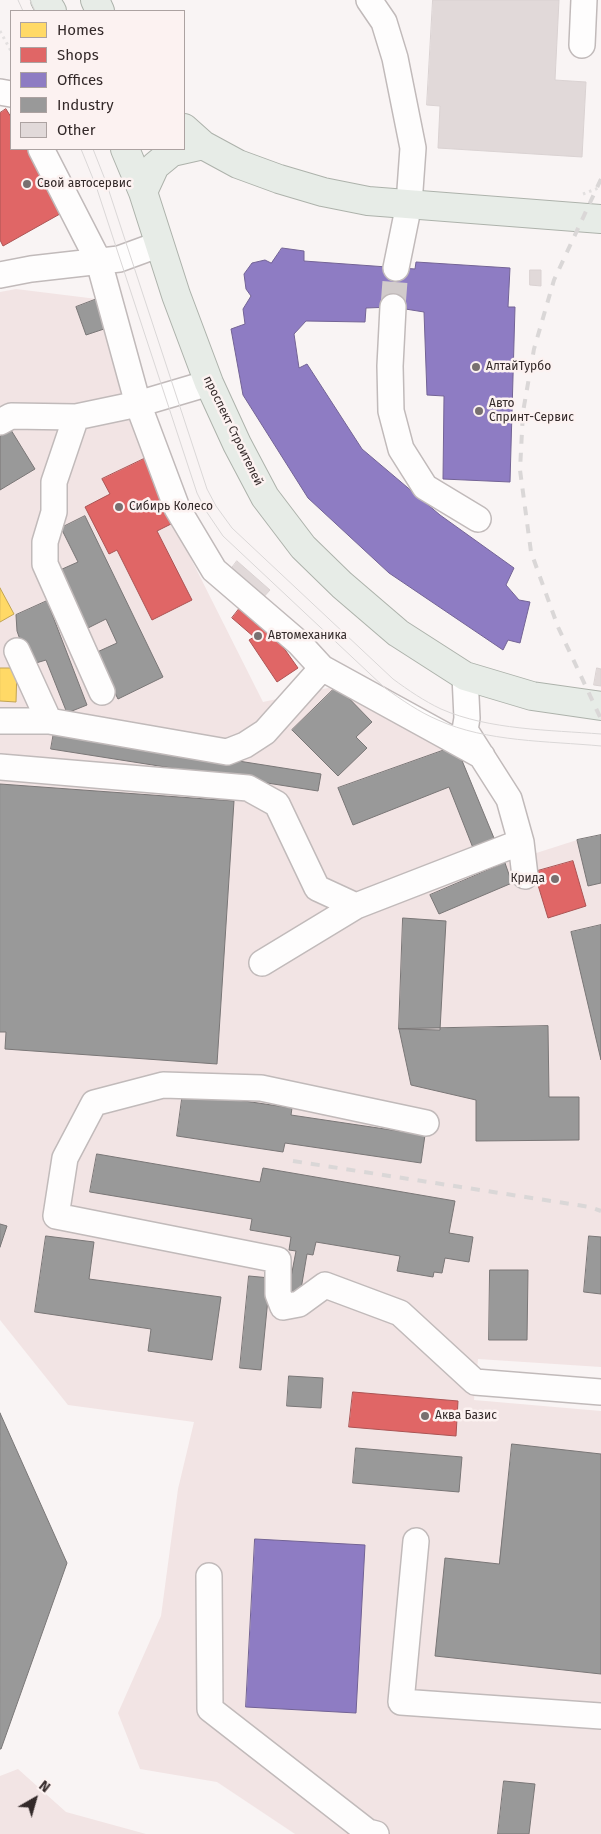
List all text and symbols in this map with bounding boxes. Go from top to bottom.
legend [10,10,185,150]
text: Homes [57,21,104,39]
text: Shops [57,46,99,64]
text: Offices [57,71,103,89]
text: Industry [57,96,114,114]
text: Other [57,121,96,139]
place label: Свой автосервис [37,177,132,191]
marker: Свой автосервис [21,178,33,190]
place label: АлтайТурбо [486,360,551,374]
marker: АлтайТурбо [470,361,482,373]
street label: проспект Строителей [200,374,266,488]
place label: Авто Спринт-Сервис [489,397,574,425]
marker: Авто Спринт-Сервис [473,405,485,417]
place label: Сибирь Колесо [129,500,213,514]
marker: Сибирь Колесо [113,501,125,513]
place label: Автомеханика [268,629,347,643]
marker: Автомеханика [252,630,264,642]
place label: Крида [510,872,545,886]
marker: Крида [549,873,561,885]
place label: Аква Базис [435,1409,497,1423]
marker: Аква Базис [419,1410,431,1422]
north arrow [10,1774,60,1824]
text: N [36,1777,53,1796]

